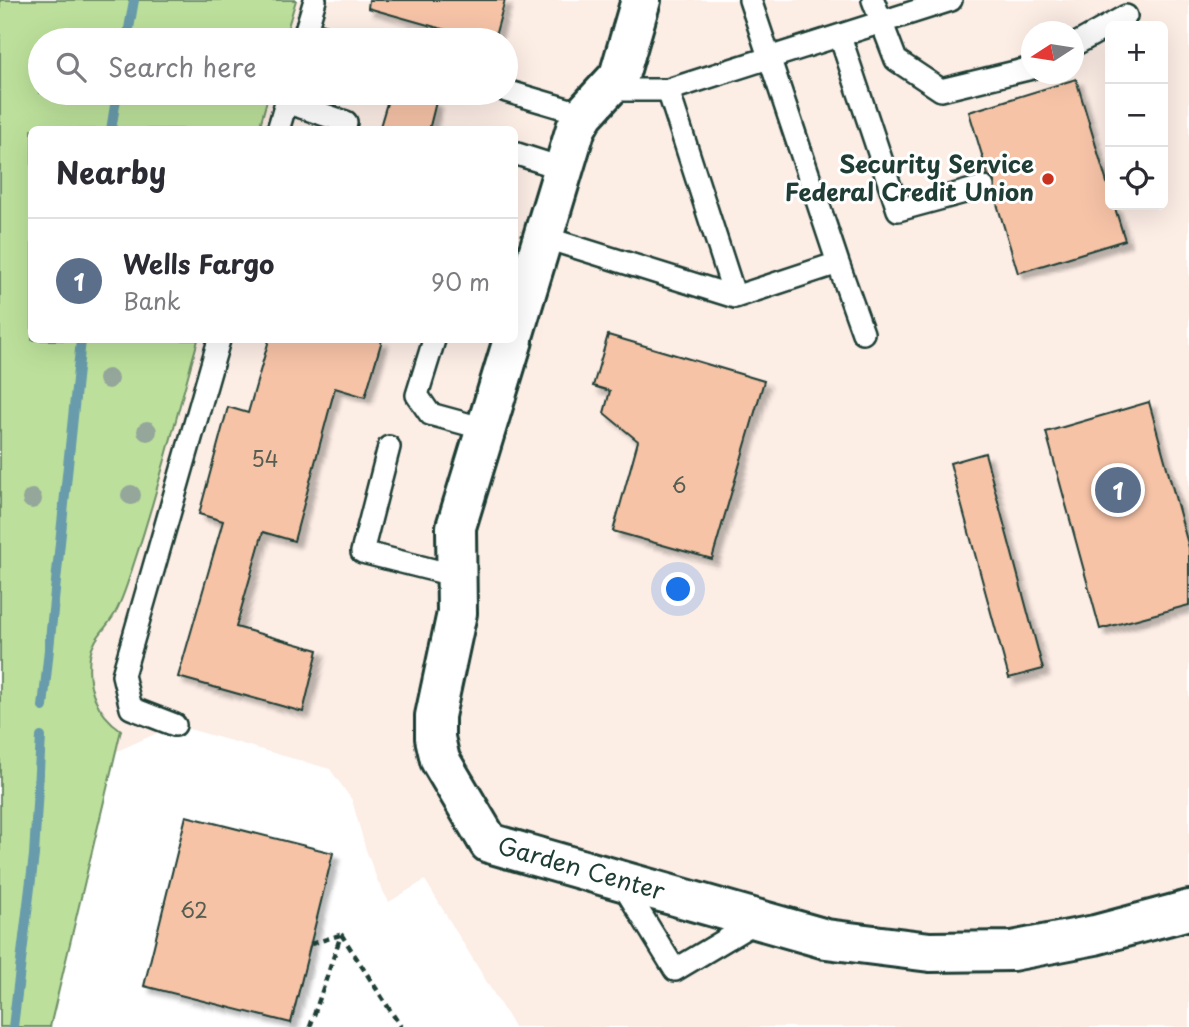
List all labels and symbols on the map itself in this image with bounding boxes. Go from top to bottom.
north arrow [1021,21,1084,84]
place label: Security Service Federal Credit Union [785,145,1034,209]
marker: Security Service Federal Credit Union [1040,171,1056,187]
house number: 54 [251,442,279,474]
pin: 1 [1095,464,1141,516]
house number: 6 [672,468,686,500]
your location [661,572,695,606]
street label: Garden Center [494,826,670,908]
house number: 62 [180,893,208,925]

